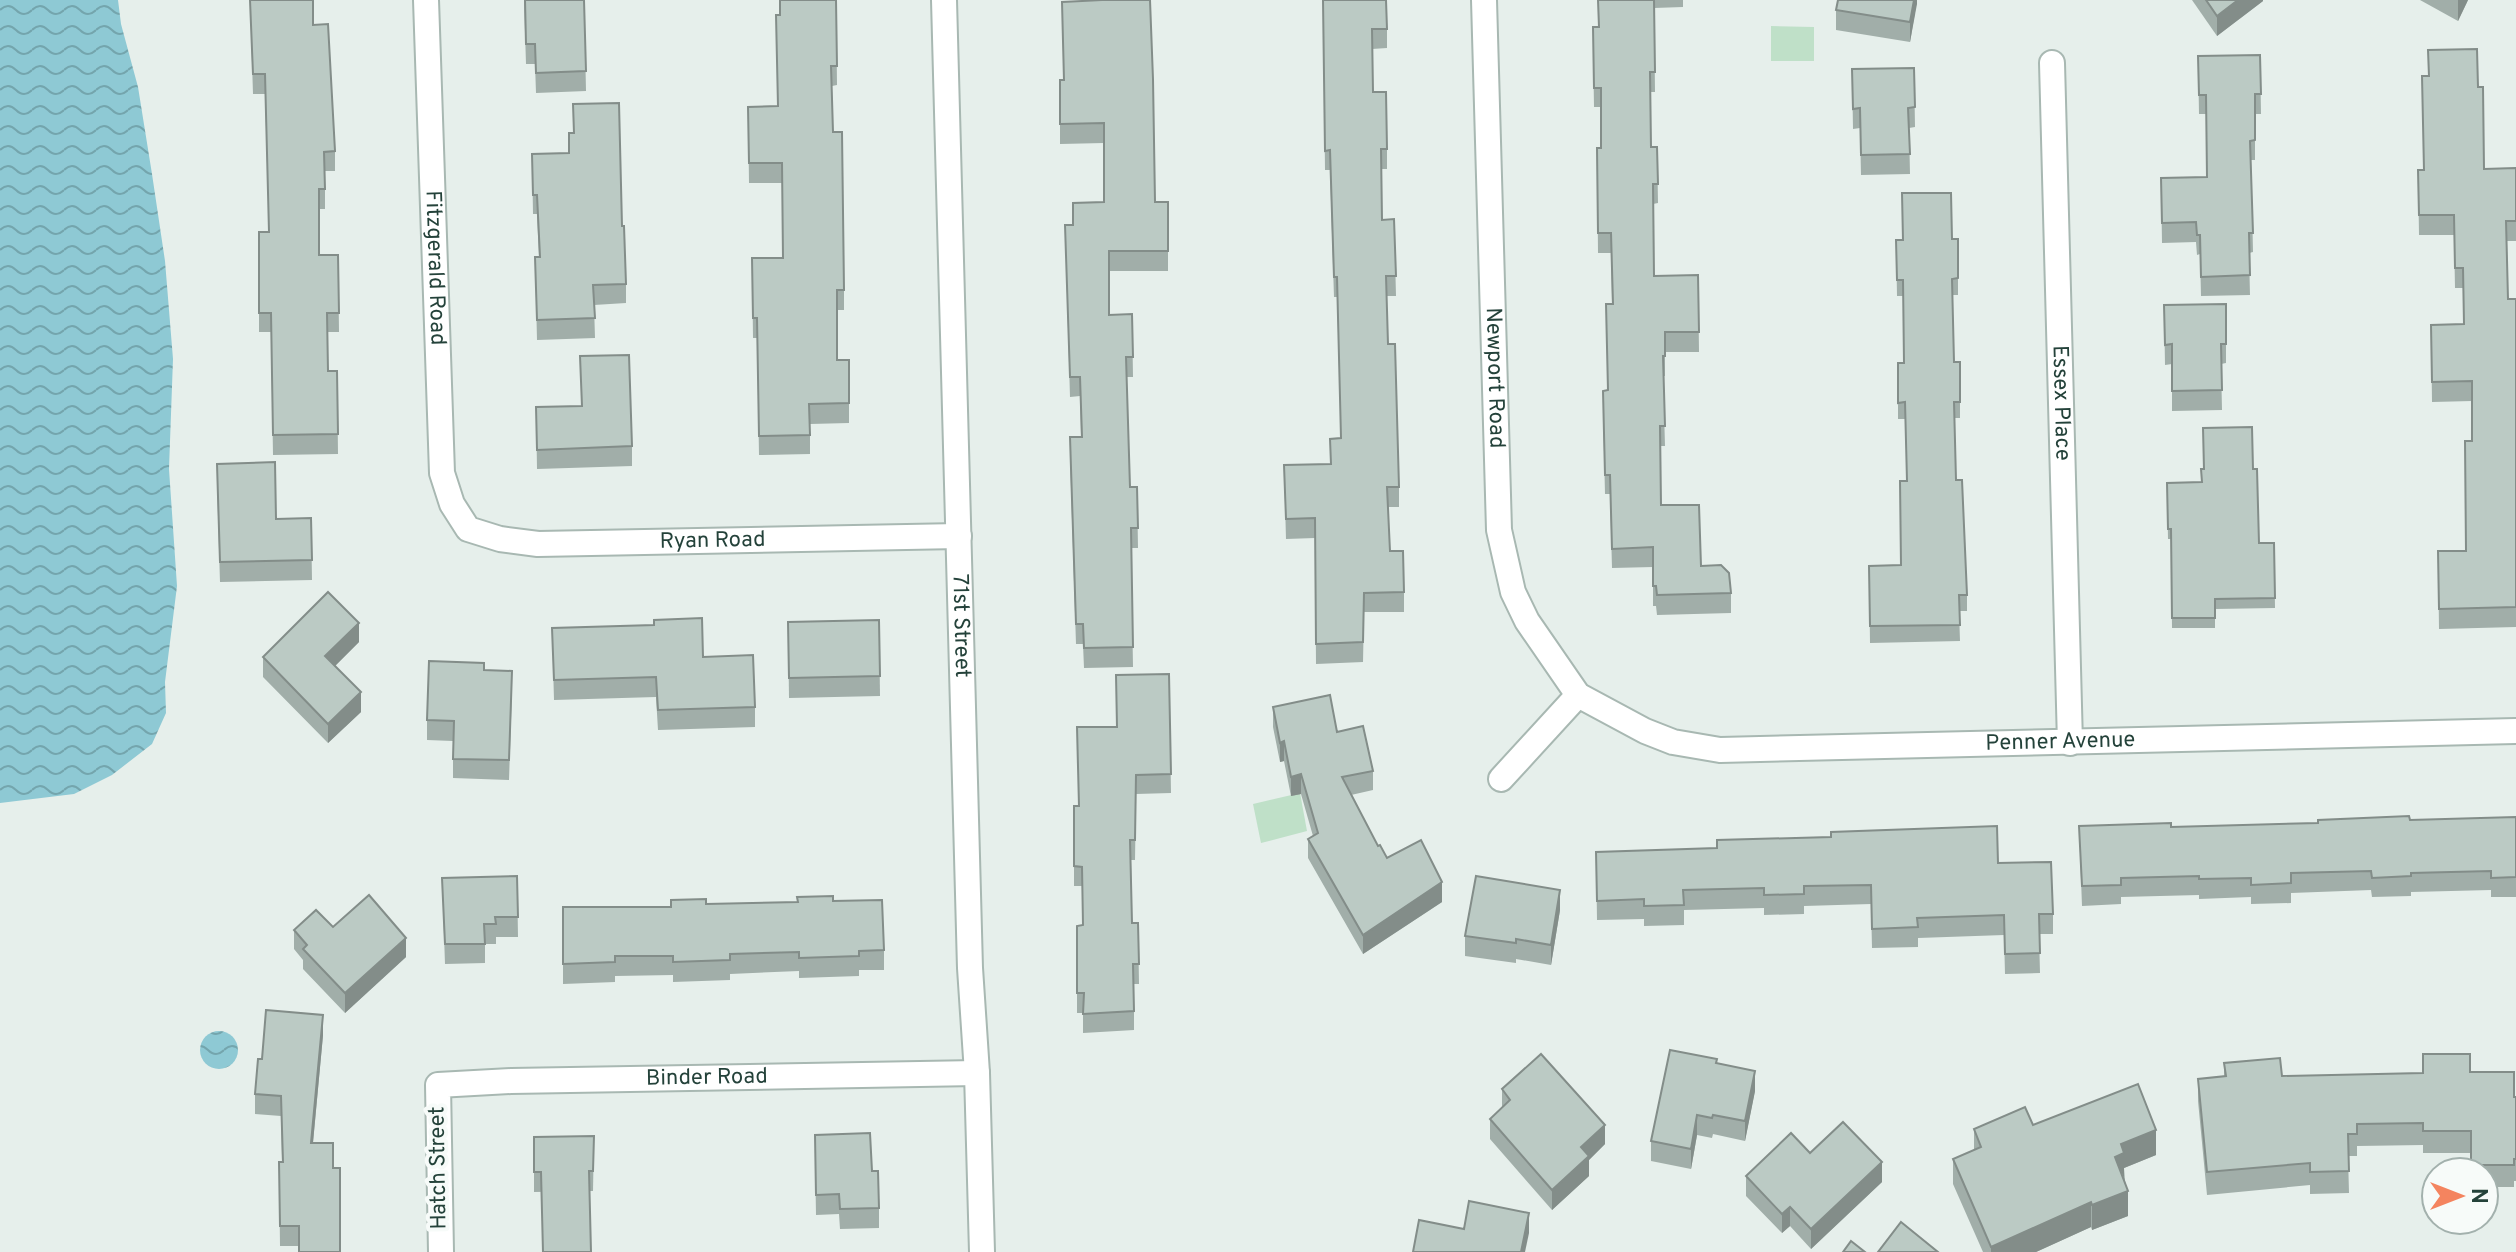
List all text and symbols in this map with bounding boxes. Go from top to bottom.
street label: Fitzgerald Road [419,190,451,346]
street label: Newport Road [1479,307,1510,449]
street label: Essex Place [2046,345,2076,461]
street label: Ryan Road [659,526,766,555]
street label: 71st Street [946,573,976,678]
street label: Penner Avenue [1985,727,2135,757]
street label: Binder Road [646,1063,768,1092]
street label: Hatch Street [424,1106,454,1230]
north arrow [2420,1156,2500,1236]
text: N [2464,1188,2491,1204]

